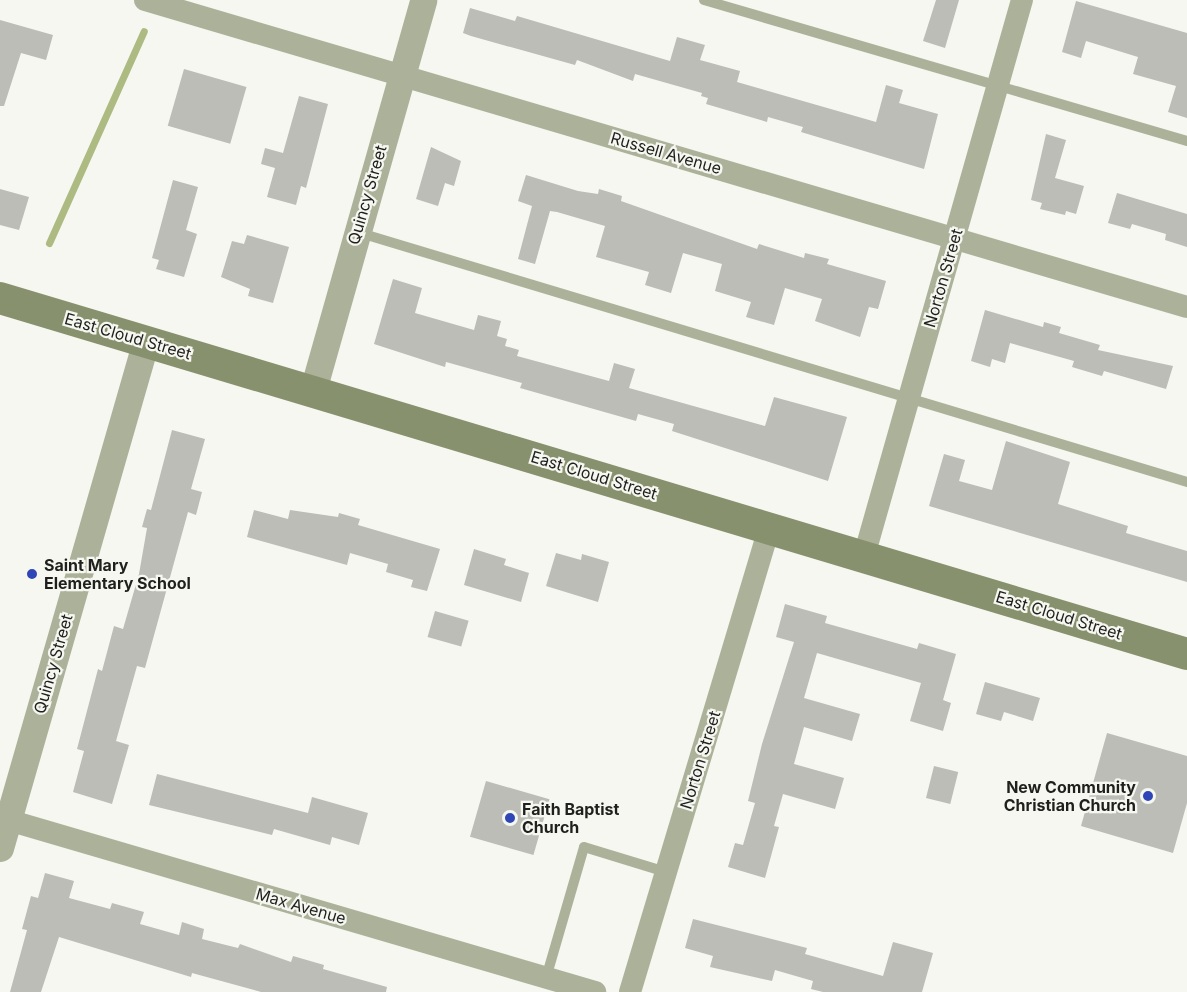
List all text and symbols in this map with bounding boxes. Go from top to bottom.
street label: Russell Avenue [608,128,724,178]
street label: Quincy Street [344,143,390,247]
street label: Norton Street [920,226,966,330]
street label: East Cloud Street [62,309,194,363]
street label: East Cloud Street [529,447,659,503]
place label: Saint Mary Elementary School [44,555,191,593]
marker: Saint Mary Elementary School [25,567,39,581]
street label: East Cloud Street [994,587,1124,643]
street label: Quincy Street [30,612,76,716]
street label: Norton Street [676,709,724,811]
place label: New Community Christian Church [1004,777,1136,815]
marker: New Community Christian Church [1141,789,1155,803]
place label: Faith Baptist Church [522,799,619,837]
marker: Faith Baptist Church [503,811,517,825]
street label: Max Avenue [254,884,348,928]

